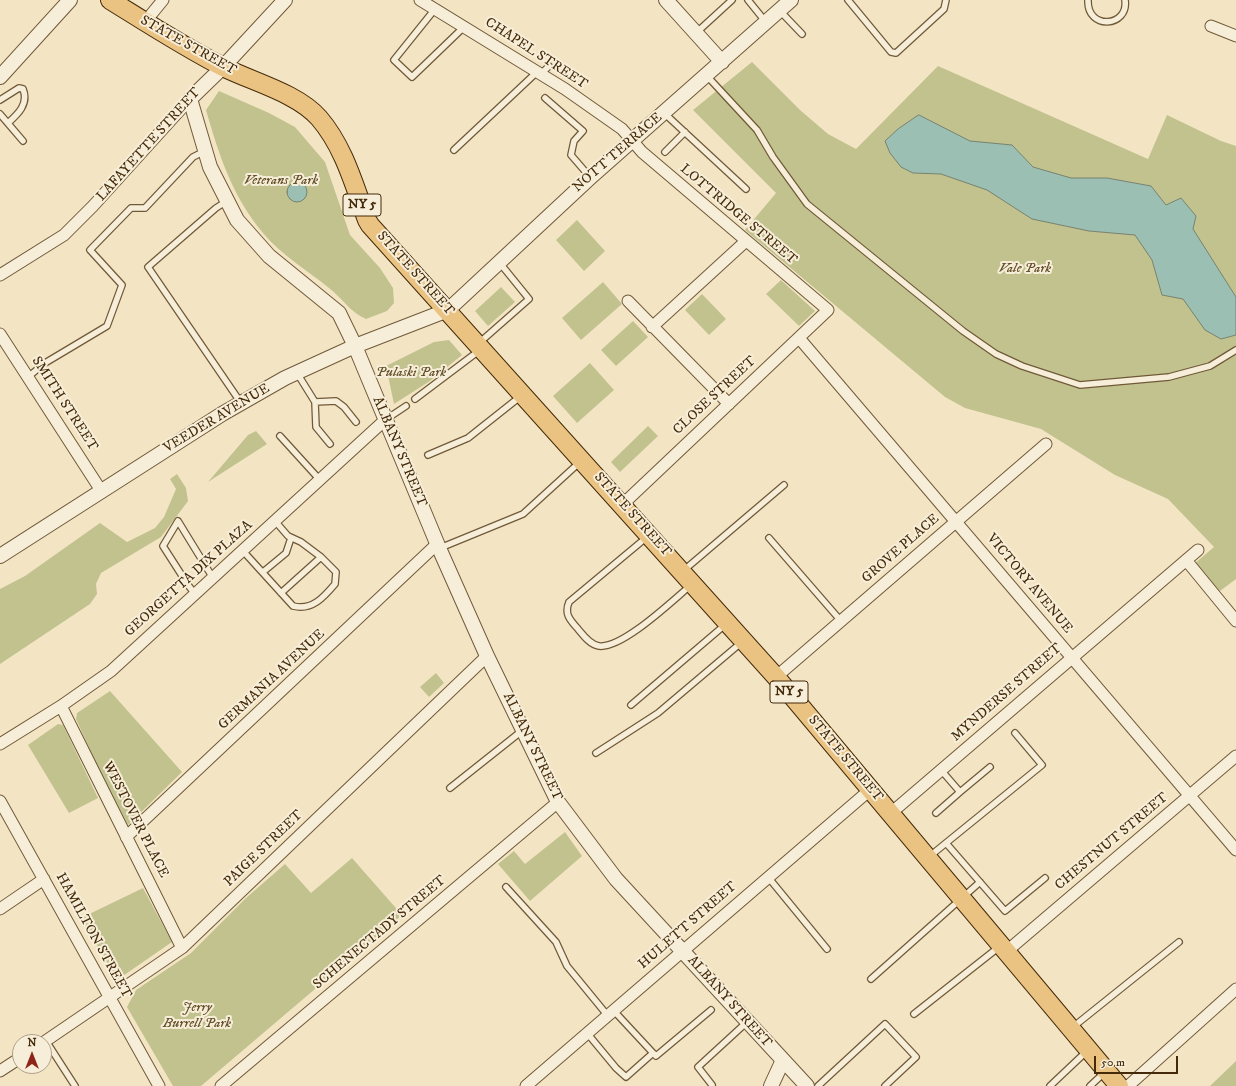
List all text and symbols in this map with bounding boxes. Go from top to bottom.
street label: STATE STREET [137,13,239,79]
street label: CHAPEL STREET [482,15,590,93]
street label: LAFAYETTE STREET [94,85,204,205]
street label: NOTT TERRACE [570,110,666,196]
street label: LOTTRIDGE STREET [676,161,800,269]
park label: Veterans Park [244,173,318,189]
road number: NY 5 [343,194,381,216]
street label: STATE STREET [373,228,457,320]
park label: Vale Park [999,261,1051,277]
street label: CLOSE STREET [670,353,760,439]
street label: SMITH STREET [27,354,101,454]
park label: Pulaski Park [376,365,446,381]
street label: VEEDER AVENUE [161,381,273,457]
street label: ALBANY STREET [368,394,430,510]
street label: STATE STREET [590,469,674,561]
street label: GROVE PLACE [859,511,943,587]
street label: GEORGETTA DIX PLAZA [122,517,256,641]
street label: VICTORY AVENUE [982,531,1076,637]
street label: GERMANIA AVENUE [215,626,329,734]
street label: MYNDERSE STREET [948,640,1066,746]
road number: NY 5 [770,681,808,703]
street label: ALBANY STREET [499,690,565,804]
street label: STATE STREET [804,712,886,806]
street label: WESTOVER PLACE [98,759,172,881]
street label: CHESTNUT STREET [1052,790,1172,894]
street label: PAIGE STREET [221,807,307,891]
street label: HAMILTON STREET [52,870,134,1002]
street label: SCHENECTADY STREET [310,873,450,993]
street label: HULETT STREET [635,879,741,973]
street label: ALBANY STREET [683,953,775,1051]
park label: Jerry Burrell Park [163,1000,231,1032]
north arrow [12,1034,52,1074]
text: N [27,1036,37,1050]
scale bar [1096,1048,1180,1074]
text: 50 m [1101,1055,1125,1070]

